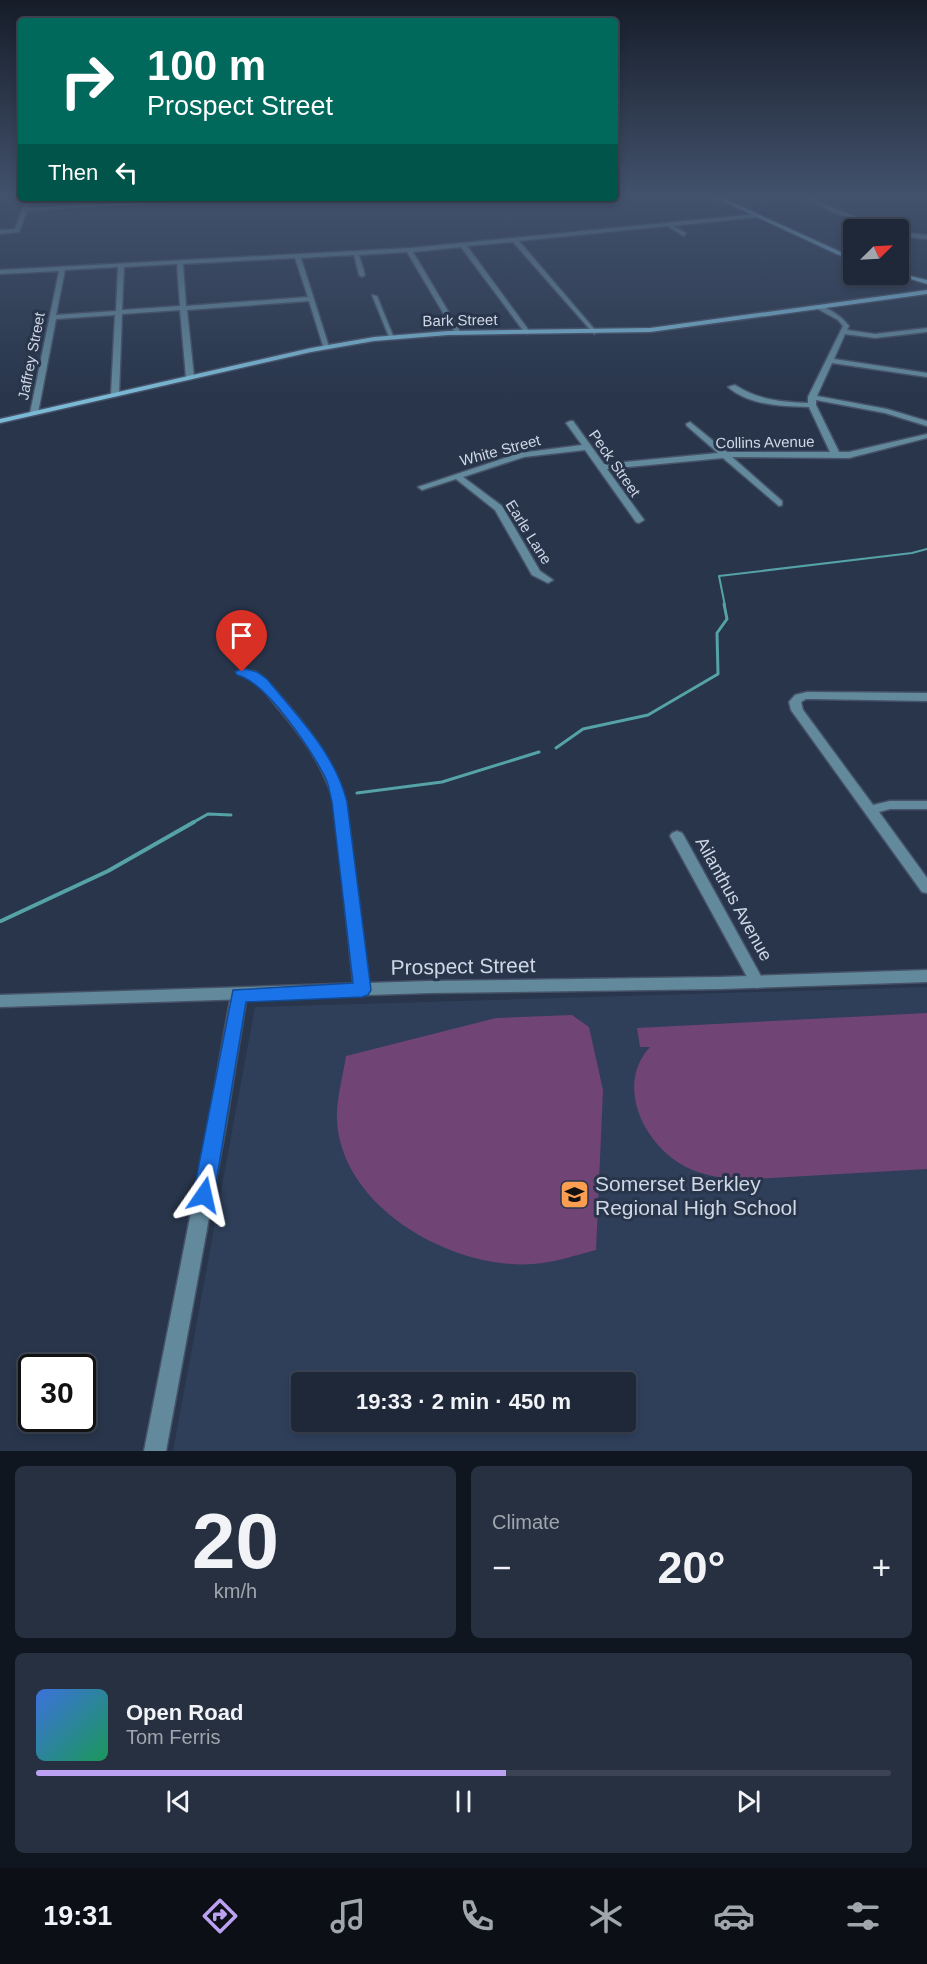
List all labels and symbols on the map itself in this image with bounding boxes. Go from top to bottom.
north arrow [843,219,909,285]
street label: Jaffrey Street [14,310,48,401]
street label: Bark Street [422,311,498,329]
street label: Peck Street [586,426,645,500]
street label: White Street [458,431,543,469]
street label: Collins Avenue [715,433,815,451]
street label: Earle Lane [503,497,555,567]
pin [216,610,267,672]
street label: Ailanthus Avenue [692,833,776,965]
street label: Prospect Street [390,953,536,979]
position arrow [172,1163,236,1227]
place label: Somerset Berkley Regional High School [595,1172,797,1219]
school or university icon: Somerset Berkley Regional High School [558,1179,590,1211]
speed limit sign: 30 [18,1354,96,1432]

